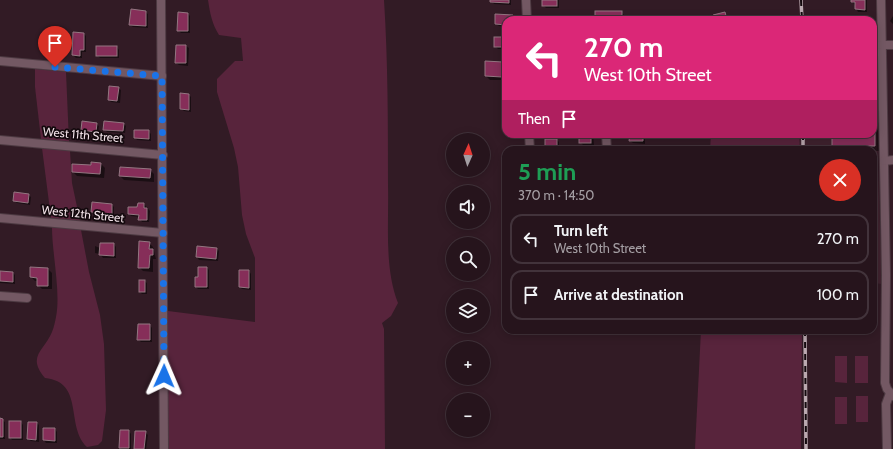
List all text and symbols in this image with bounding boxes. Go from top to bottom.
pin [38,26,72,67]
text: 270 m [584,30,663,64]
icon: arrive [44,32,66,54]
icon: left [518,32,570,84]
text: West 10th Street [584,64,712,86]
icon: arrive [558,108,580,130]
text: Then [518,110,550,128]
street label: West 11th Street [42,124,124,145]
north arrow [446,133,490,177]
map controls [446,133,490,437]
text: 5 min [518,157,576,186]
button: close [819,159,861,201]
button: sound [446,185,490,229]
text: 370 m · 14:50 [518,187,594,203]
street label: West 12th Street [41,202,125,225]
text: Turn left [554,222,608,240]
icon: left [520,228,542,250]
text: 270 m [817,230,859,248]
button: search [446,237,490,281]
text: West 10th Street [554,240,646,256]
icon: arrive [520,284,542,306]
text: Arrive at destination [554,286,684,304]
text: 100 m [817,286,859,304]
button: layers [446,289,490,333]
button: + [446,341,490,385]
position arrow [143,355,185,397]
button: − [446,393,490,437]

